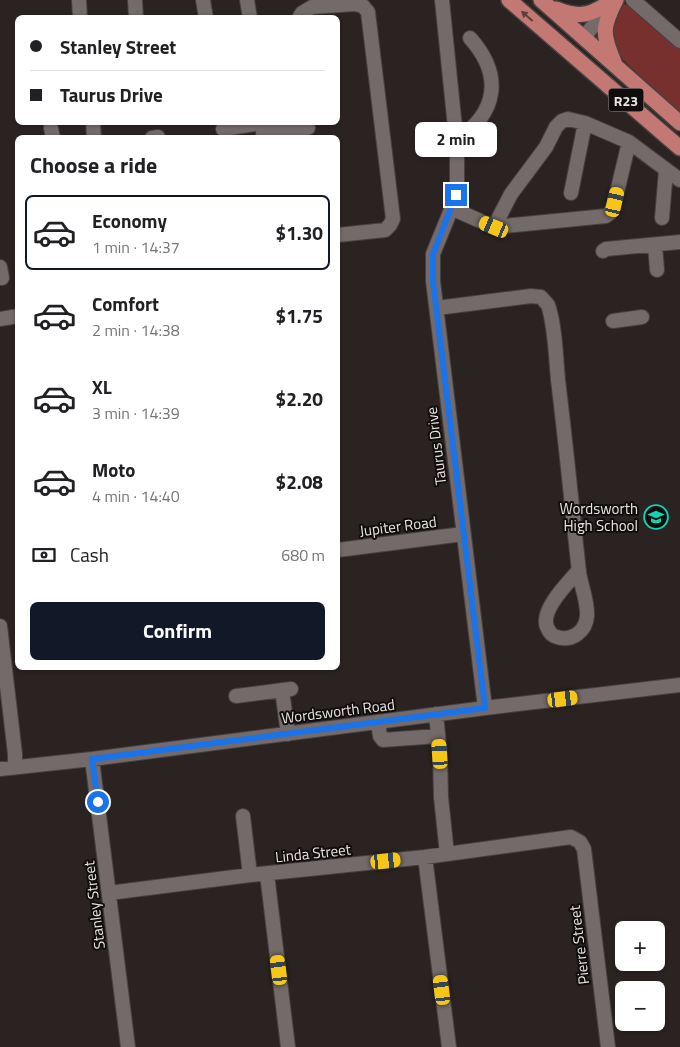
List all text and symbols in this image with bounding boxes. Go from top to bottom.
one-way arrow [521,10,534,21]
text: Stanley Street [60,32,176,61]
text: Taurus Drive [60,80,163,109]
road number: R23 [608,88,644,112]
callout: 2 min [415,122,497,158]
text: 2 min [437,127,475,151]
text: Choose a ride [30,148,157,182]
route end [445,184,467,206]
car [604,186,625,218]
text: Economy [92,206,167,235]
icon: car [32,210,77,255]
car [477,214,510,240]
text: $1.30 [276,218,323,247]
text: 1 min · 14:37 [92,235,180,259]
text: Comfort [92,289,159,318]
icon: car [32,293,77,338]
text: $1.75 [276,301,323,330]
text: 2 min · 14:38 [92,318,180,342]
text: XL [92,372,112,401]
icon: car [32,376,77,421]
text: $2.20 [276,384,323,413]
text: 3 min · 14:39 [92,401,180,425]
street label: Taurus Drive [420,406,452,486]
text: Moto [92,455,135,484]
icon: car [32,459,77,504]
text: $2.08 [276,467,323,496]
text: 4 min · 14:40 [92,484,180,508]
place label: Wordsworth High School [559,497,638,537]
school or university icon: Wordsworth High School [643,504,669,530]
street label: Jupiter Road [358,510,438,542]
text: Cash [70,540,109,569]
icon: cash [30,541,58,569]
text: 680 m [281,543,325,567]
button: Confirm [30,602,325,660]
car [547,690,578,708]
street label: Wordsworth Road [280,693,396,729]
car [431,739,448,769]
route start [87,791,109,813]
street label: Linda Street [274,838,353,868]
car [370,852,401,870]
street label: Stanley Street [77,859,111,951]
street label: Pierre Street [563,903,595,986]
map controls [615,921,665,1031]
button: + [615,921,665,971]
car [269,954,288,986]
car [432,974,451,1006]
button: − [615,981,665,1031]

